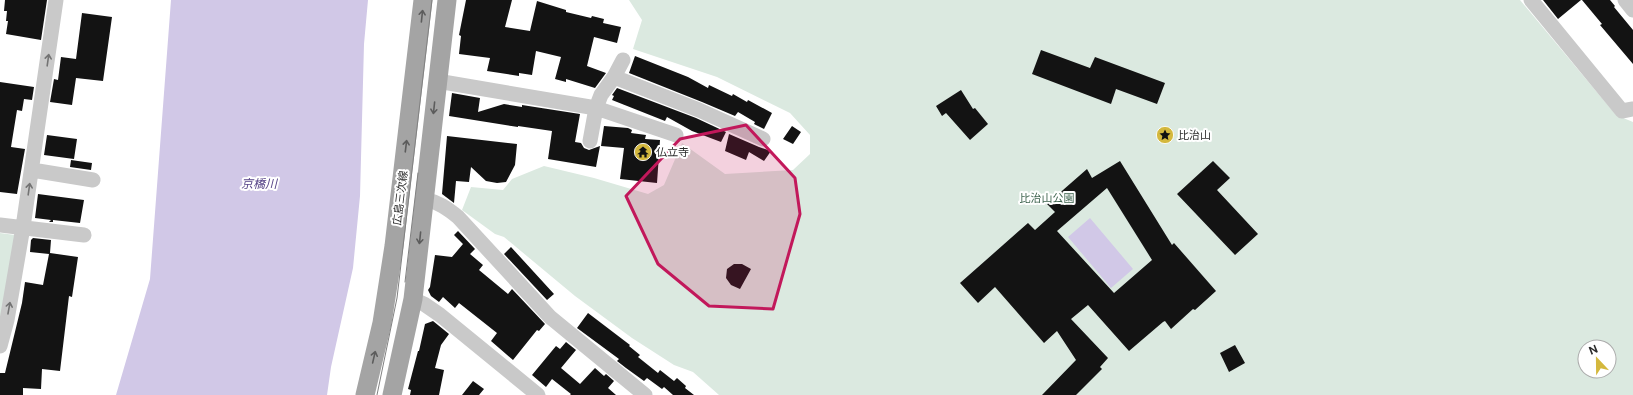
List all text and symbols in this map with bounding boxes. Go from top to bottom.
one-way arrow [418,10,425,23]
one-way arrow [44,54,52,67]
one-way arrow [430,101,438,114]
place icon: 比治山 [1155,125,1175,145]
place label: 比治山 [1178,129,1211,141]
one-way arrow [403,140,410,153]
temple icon: 仏立寺 [633,142,653,162]
place label: 仏立寺 [656,146,689,158]
street label: 広島三次線 [391,170,409,226]
water label: 京橋川 [241,177,279,191]
one-way arrow [25,183,33,196]
park label: 比治山公園 [1020,192,1075,204]
one-way arrow [416,231,424,244]
one-way arrow [5,302,13,315]
north arrow [1577,339,1617,379]
text: N [1587,343,1599,357]
one-way arrow [371,351,379,364]

